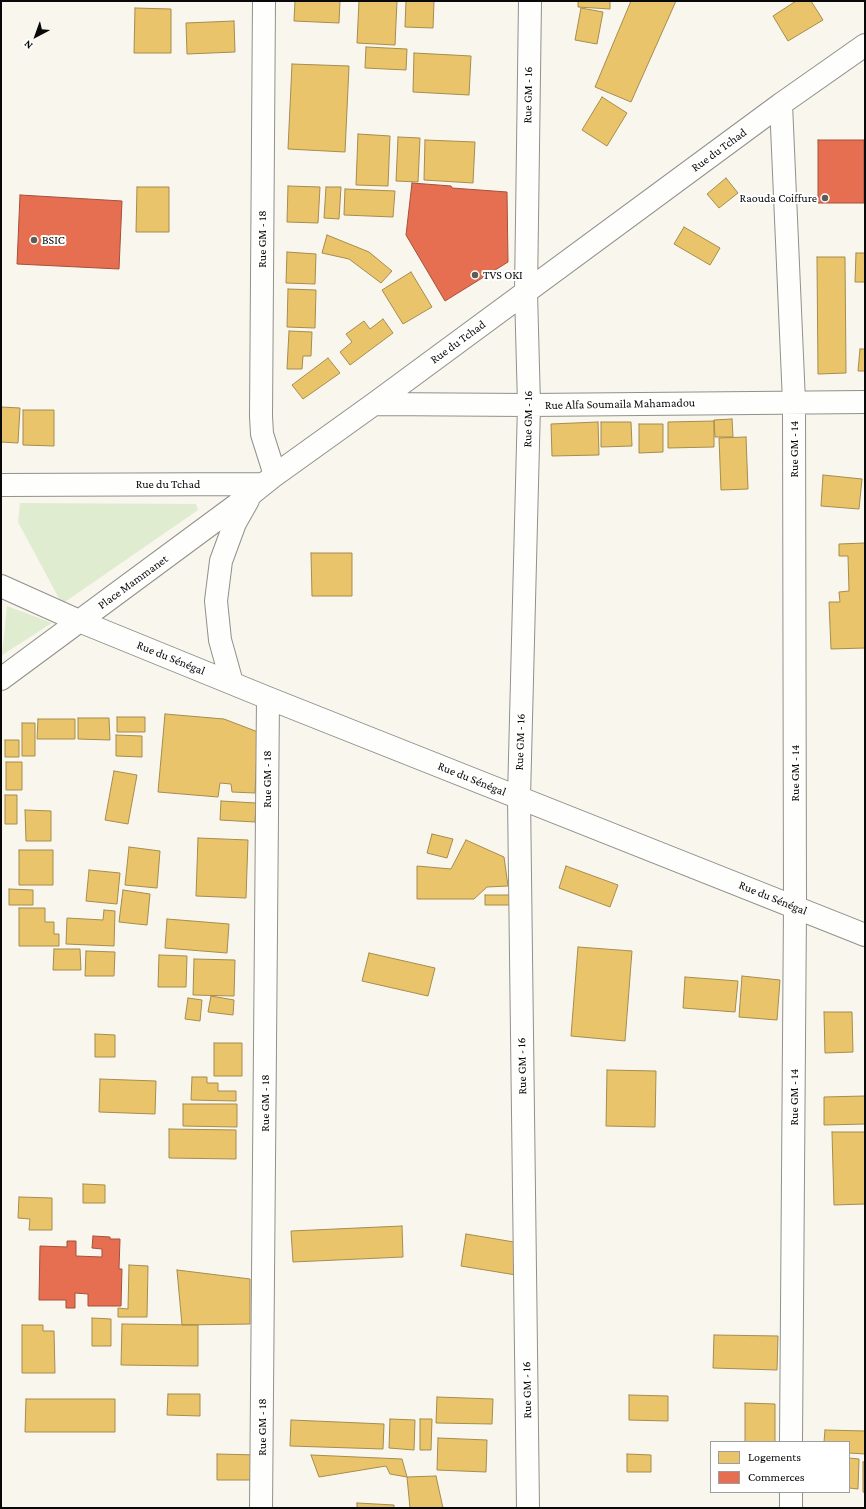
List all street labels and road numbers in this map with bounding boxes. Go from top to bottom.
street label: Rue GM - 16 [520,66,536,124]
street label: Rue du Tchad [689,125,749,175]
street label: Rue GM - 18 [255,210,269,268]
street label: Rue du Tchad [428,317,488,367]
street label: Rue GM - 16 [520,390,536,448]
street label: Rue Alfa Soumaila Mahamadou [545,395,695,413]
street label: Rue GM - 14 [787,421,801,477]
street label: Rue du Tchad [136,477,200,491]
street label: Place Mammanet [95,552,171,612]
street label: Rue du Sénégal [135,638,207,678]
street label: Rue GM - 16 [512,713,528,771]
street label: Rue GM - 14 [788,745,802,801]
street label: Rue GM - 18 [260,750,274,808]
street label: Rue du Sénégal [436,759,508,799]
street label: Rue du Sénégal [737,878,809,918]
street label: Rue GM - 16 [514,1037,530,1095]
street label: Rue GM - 14 [787,1069,801,1125]
street label: Rue GM - 18 [258,1074,272,1132]
street label: Rue GM - 16 [519,1361,535,1419]
street label: Rue GM - 18 [255,1398,269,1456]

